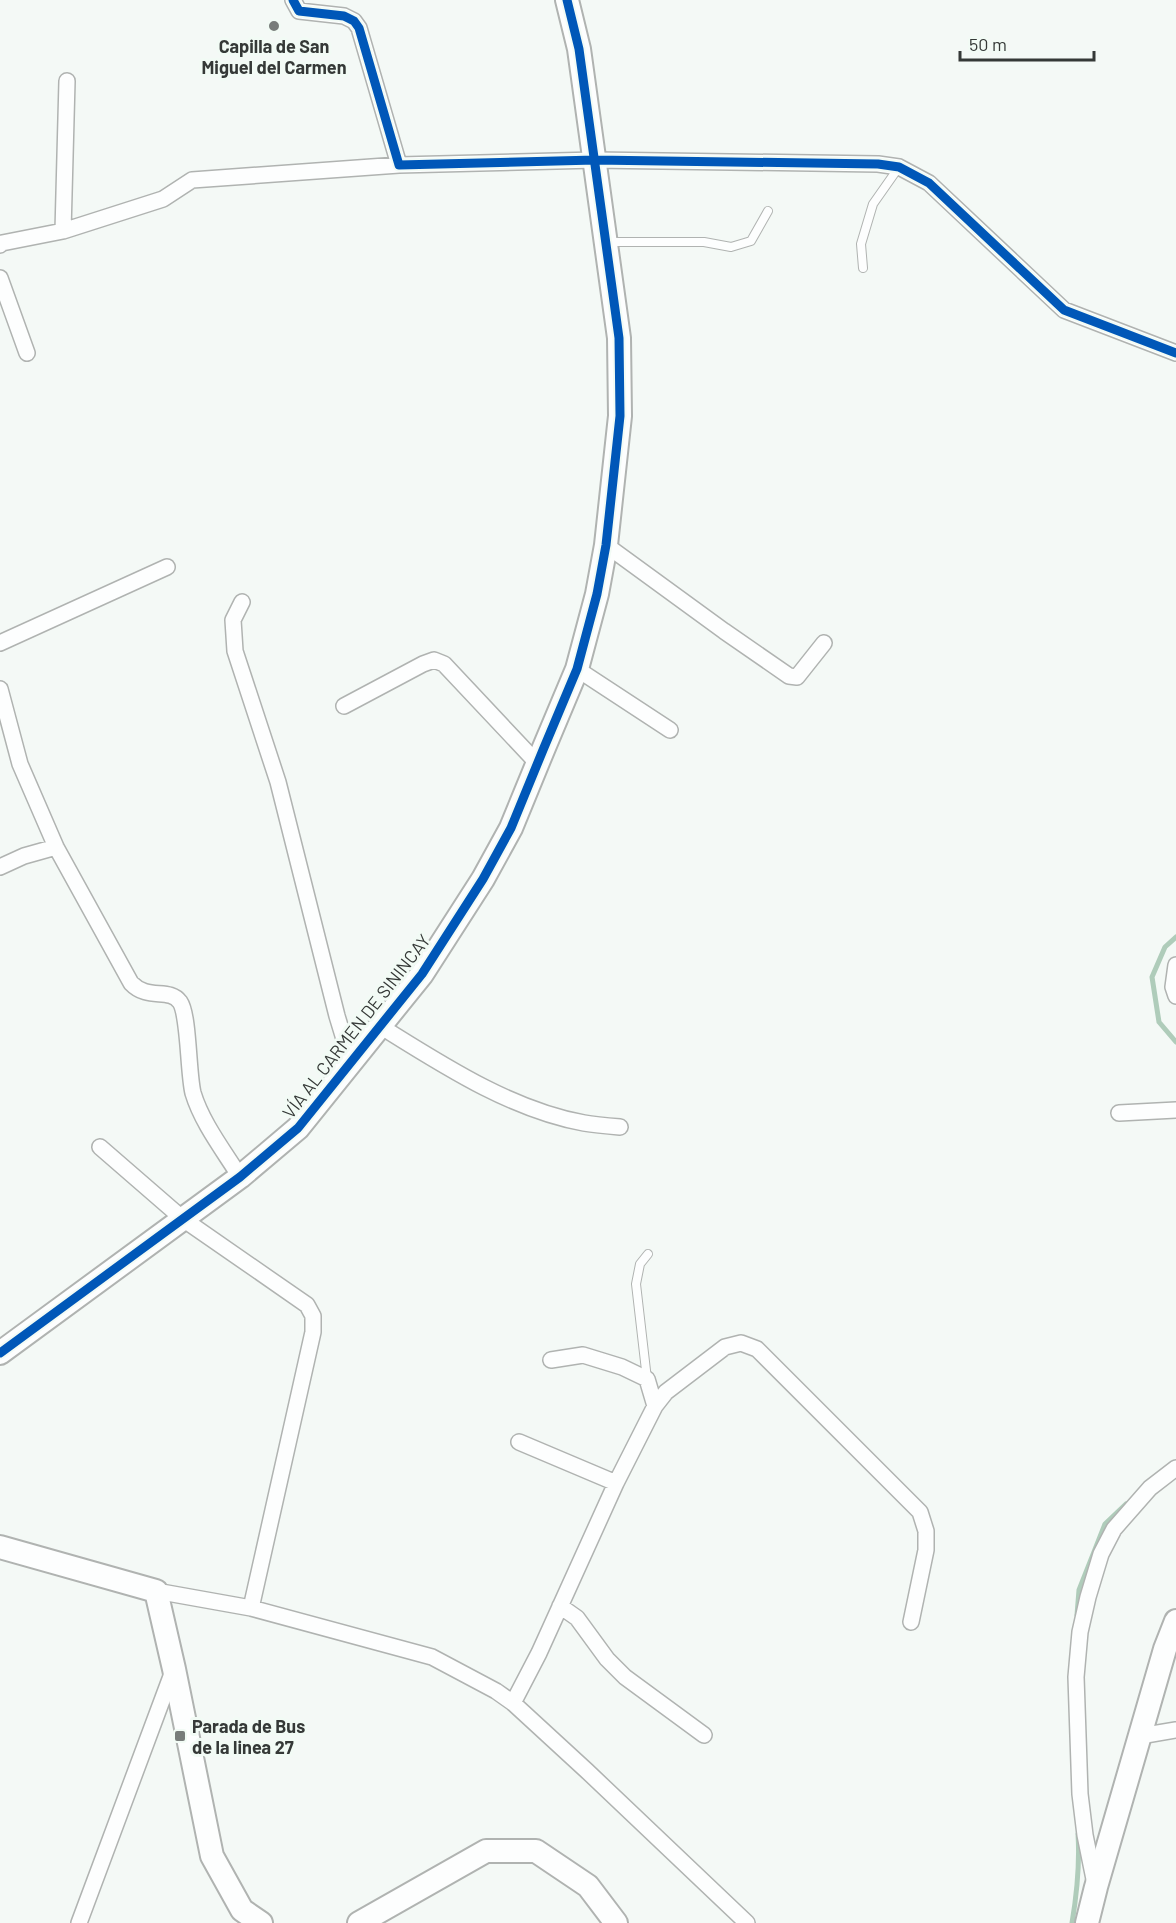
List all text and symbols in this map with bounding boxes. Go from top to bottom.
marker: Capilla de San Miguel del Carmen [267,19,281,33]
scale bar [960,24,1094,62]
text: 50 m [969,33,1007,55]
place label: Capilla de San Miguel del Carmen [201,35,347,78]
street label: VÍA AL CARMEN DE SININCAY [277,930,435,1122]
place label: Parada de Bus de la linea 27 [192,1715,305,1758]
marker: Parada de Bus de la linea 27 [173,1729,187,1743]

